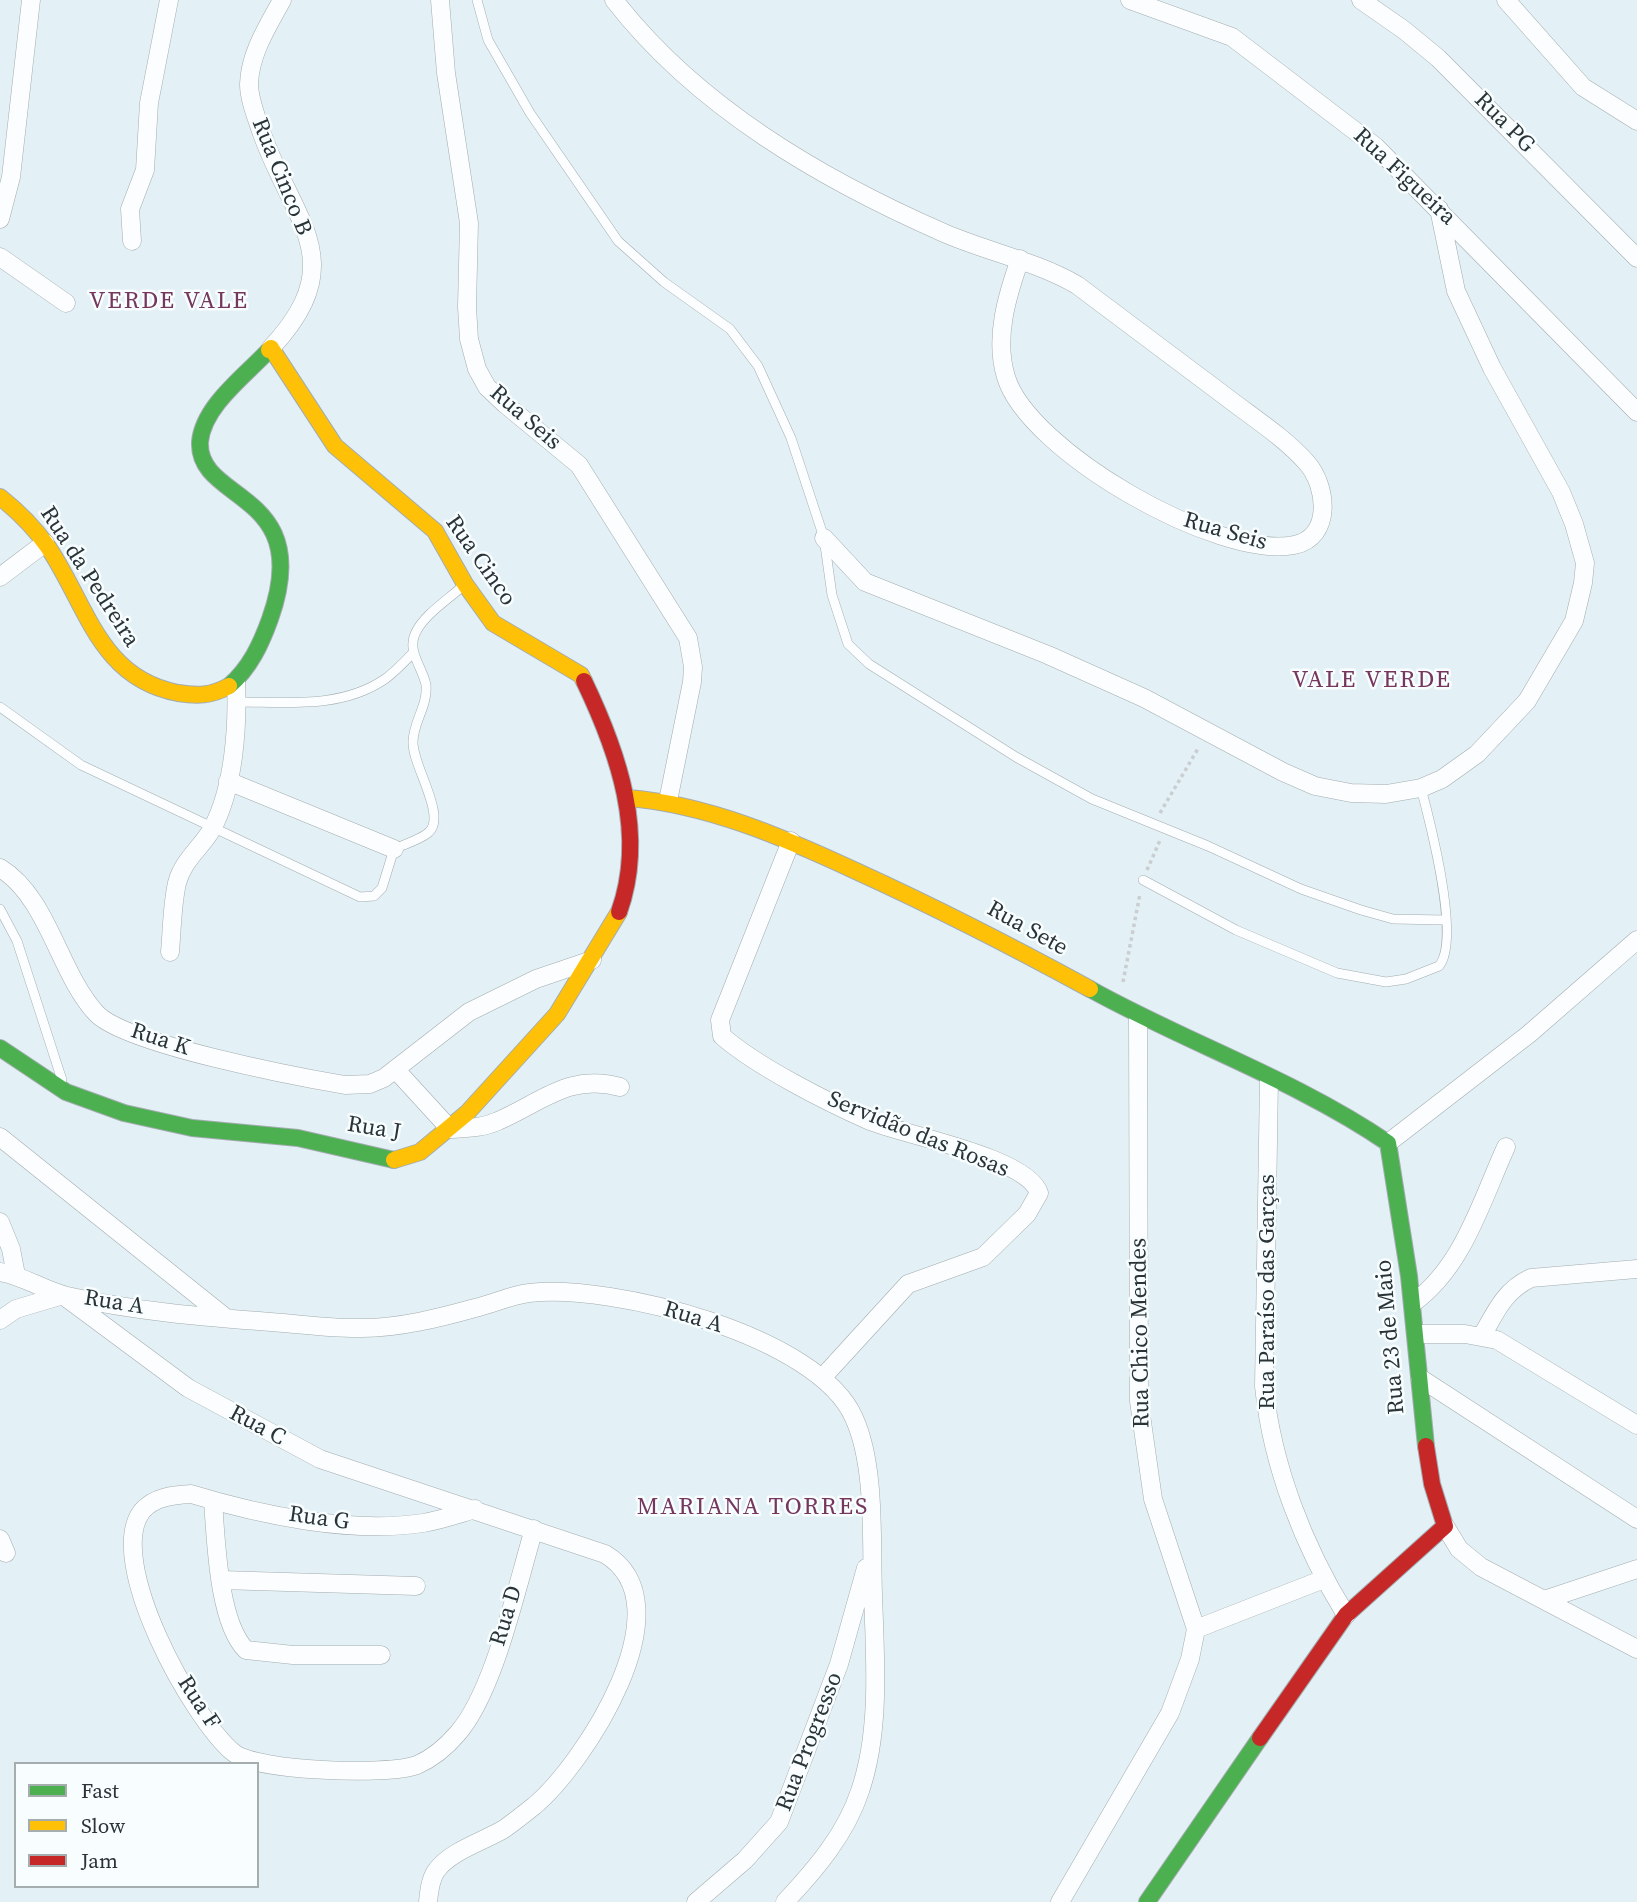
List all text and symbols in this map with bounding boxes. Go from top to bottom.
street label: Rua PG [1468,87,1540,159]
street label: Rua Cinco B [245,114,317,240]
street label: Rua Figueira [1347,123,1461,231]
district label: VERDE VALE [90,288,248,316]
street label: Rua Seis [484,380,566,456]
street label: Rua da Pedreira [33,501,145,653]
street label: Rua Seis [1180,507,1270,557]
street label: Rua Cinco [439,510,521,612]
district label: VALE VERDE [1293,667,1451,695]
street label: Rua Sete [982,896,1072,962]
street label: Rua K [127,1018,193,1062]
street label: Servidão das Rosas [823,1086,1013,1184]
street label: Rua J [345,1111,403,1147]
street label: Rua Paraíso das Garças [1254,1174,1282,1410]
street label: Rua Chico Mendes [1126,1238,1156,1428]
street label: Rua 23 de Maio [1370,1259,1412,1415]
street label: Rua A [82,1285,146,1321]
street label: Rua A [660,1296,726,1340]
street label: Rua C [224,1400,290,1452]
district label: MARIANA TORRES [639,1494,867,1522]
street label: Rua G [287,1501,351,1537]
street label: Rua D [485,1583,529,1649]
street label: Rua Progresso [771,1669,849,1815]
street label: Rua F [170,1671,226,1735]
legend [14,1762,259,1888]
text: Fast [81,1776,119,1805]
text: Slow [81,1811,125,1840]
text: Jam [81,1846,118,1875]

